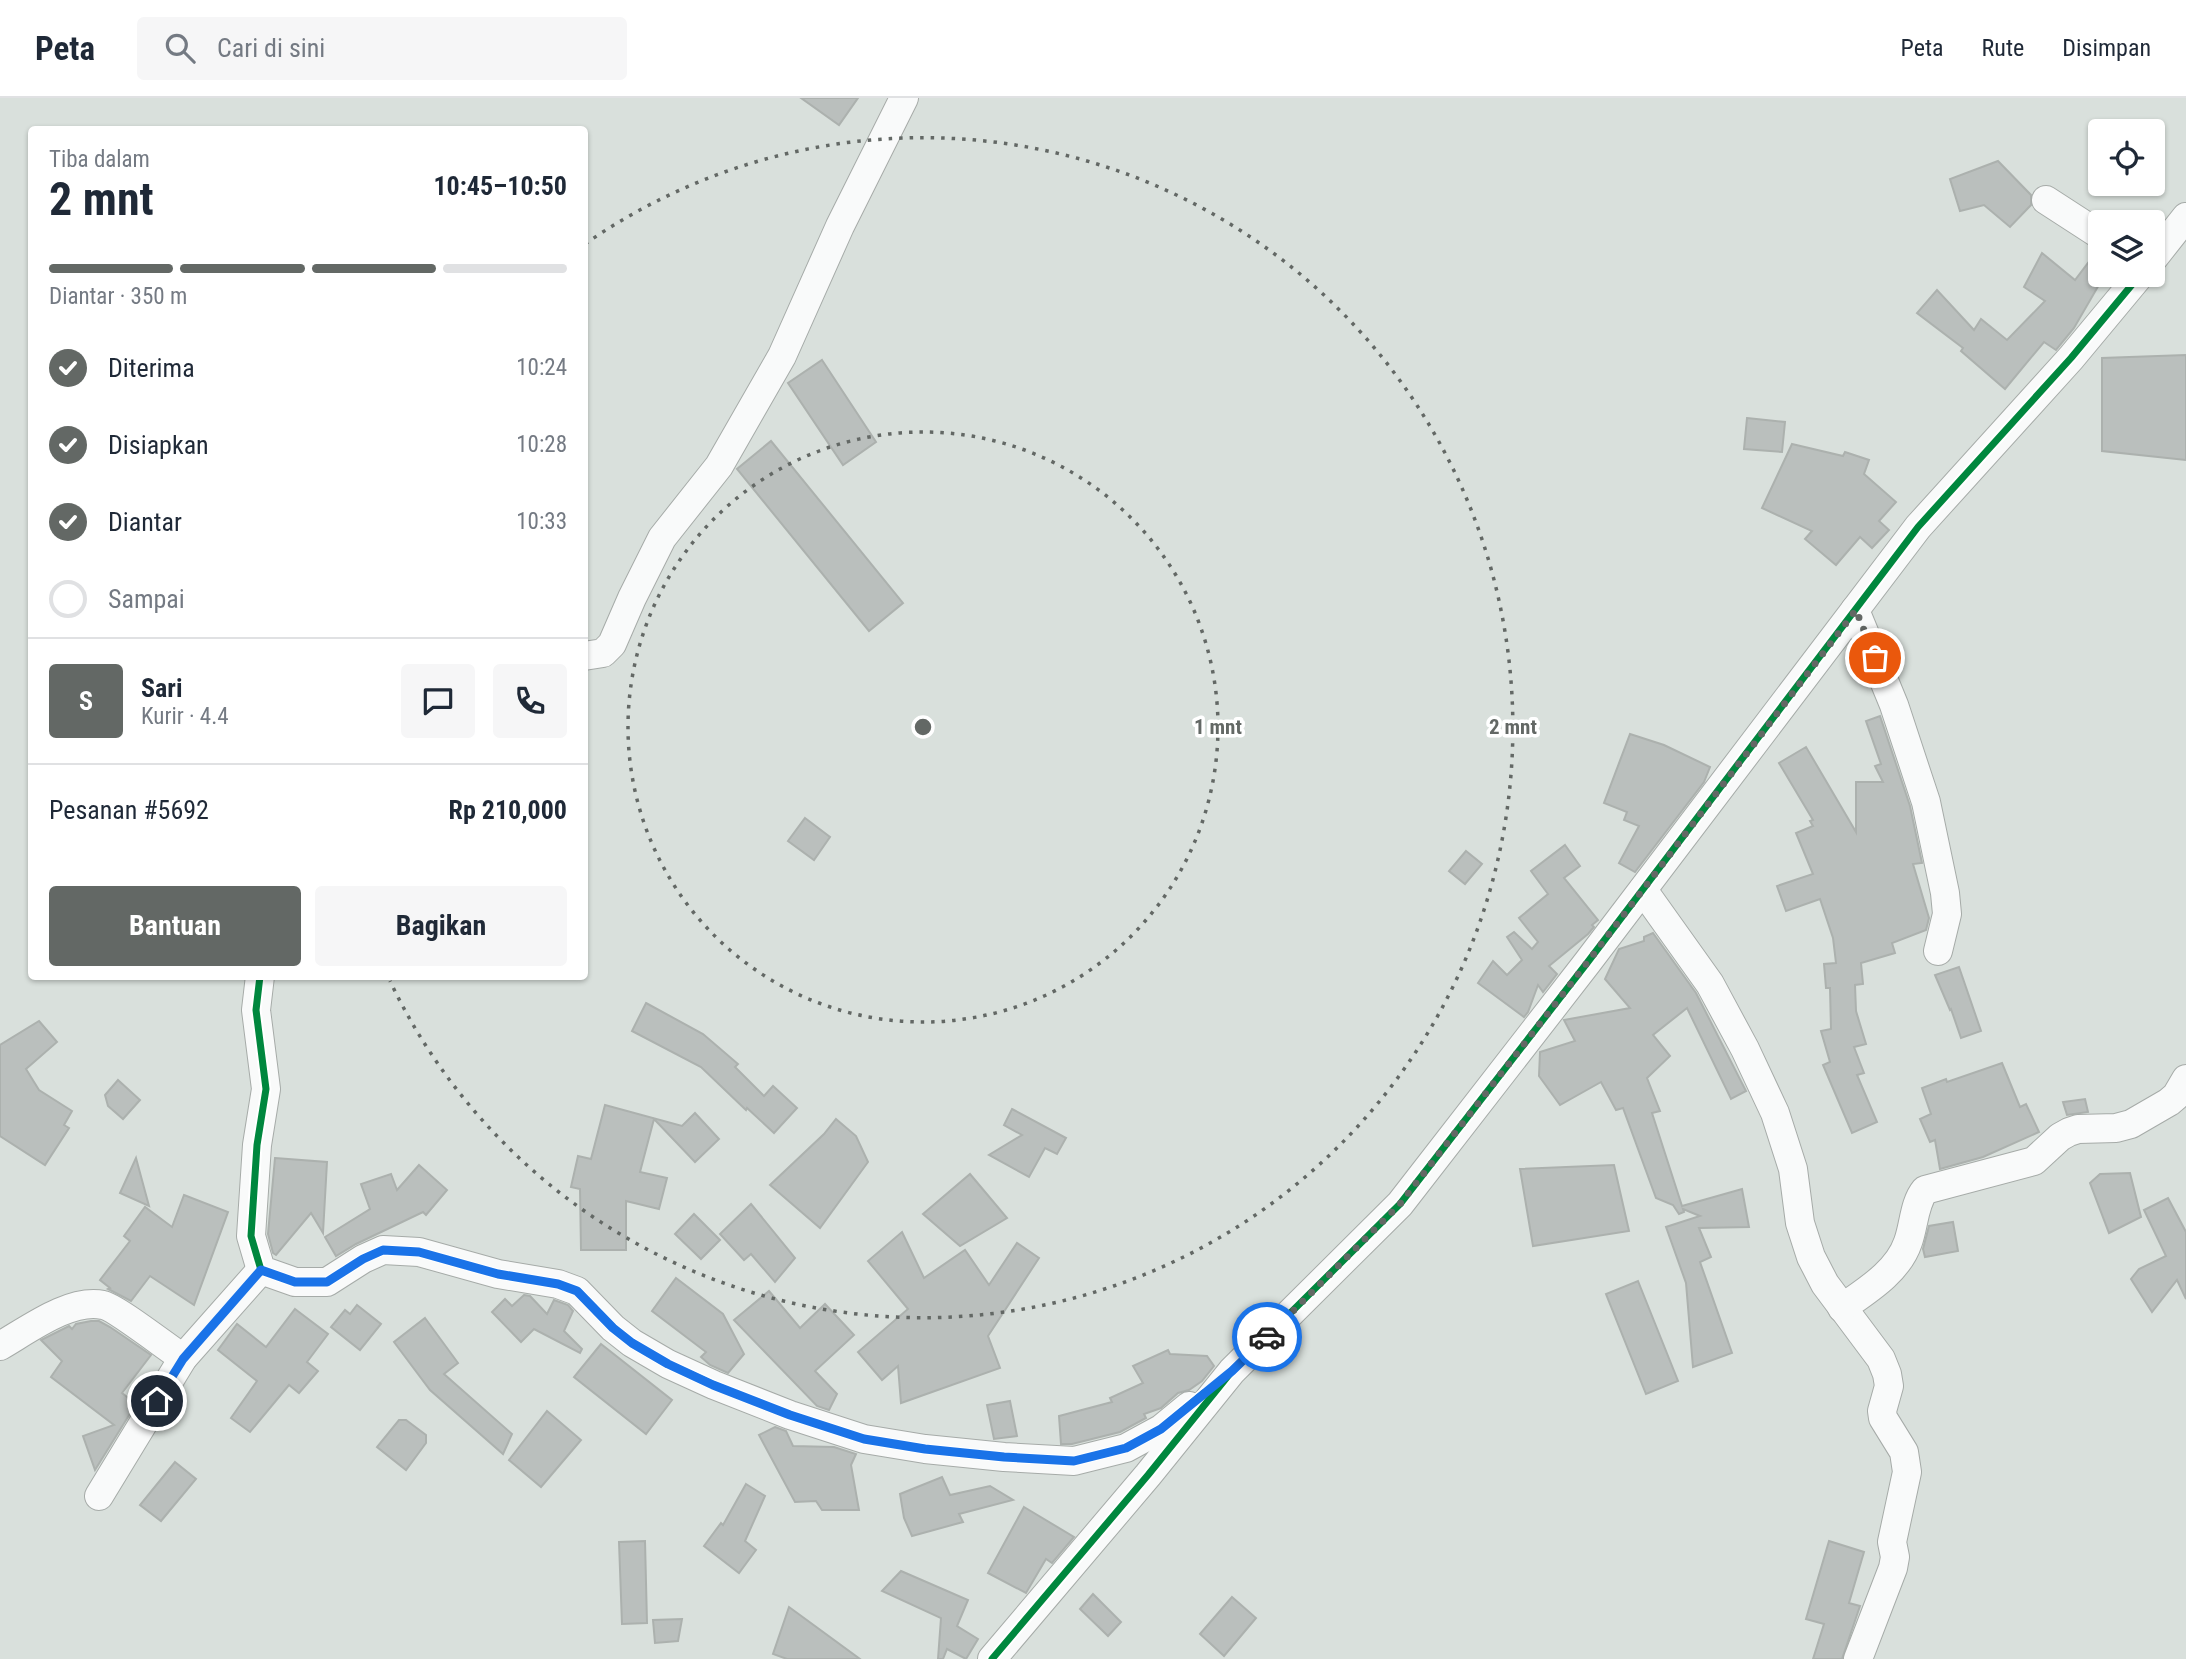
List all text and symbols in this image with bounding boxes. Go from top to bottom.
search box [137,17,627,80]
text: Peta [35,29,95,68]
icon: search [161,29,199,67]
text: Cari di sini [217,33,325,63]
text: Peta [1901,34,1944,62]
text: Rute [1982,34,2024,62]
text: Disimpan [2062,34,2151,62]
map controls [2088,119,2165,287]
button: locate [2088,119,2165,196]
text: Tiba dalam [49,146,150,173]
text: 10:45–10:50 [433,171,567,201]
text: 2 mnt [49,172,154,226]
button: layers [2088,210,2165,287]
text: Diantar · 350 m [49,283,187,310]
icon: check [49,349,87,387]
text: Diterima [108,353,195,383]
text: 10:24 [516,354,567,381]
icon: check [49,426,87,464]
text: Disiapkan [108,430,209,460]
text: 10:28 [516,431,567,458]
icon: check [49,503,87,541]
text: Diantar [108,507,182,537]
text: 10:33 [516,508,567,535]
text: Sampai [108,584,185,614]
pin [1845,628,1905,688]
icon: bag [1856,639,1894,677]
button: chat [401,664,475,738]
button: phone [493,664,567,738]
text: Sari [141,673,182,703]
text: S [79,686,93,716]
text: Kurir · 4.4 [141,703,229,730]
centre of rings [911,715,935,739]
text: 1 mnt [1194,715,1242,739]
text: 2 mnt [1489,715,1537,739]
text: Pesanan #5692 [49,795,209,825]
text: Rp 210,000 [449,795,567,825]
button: Bantuan [49,886,301,966]
button: Bagikan [315,886,567,966]
courier [1232,1302,1302,1372]
icon: car [1248,1318,1286,1356]
pin [127,1371,187,1431]
icon: home [138,1382,176,1420]

